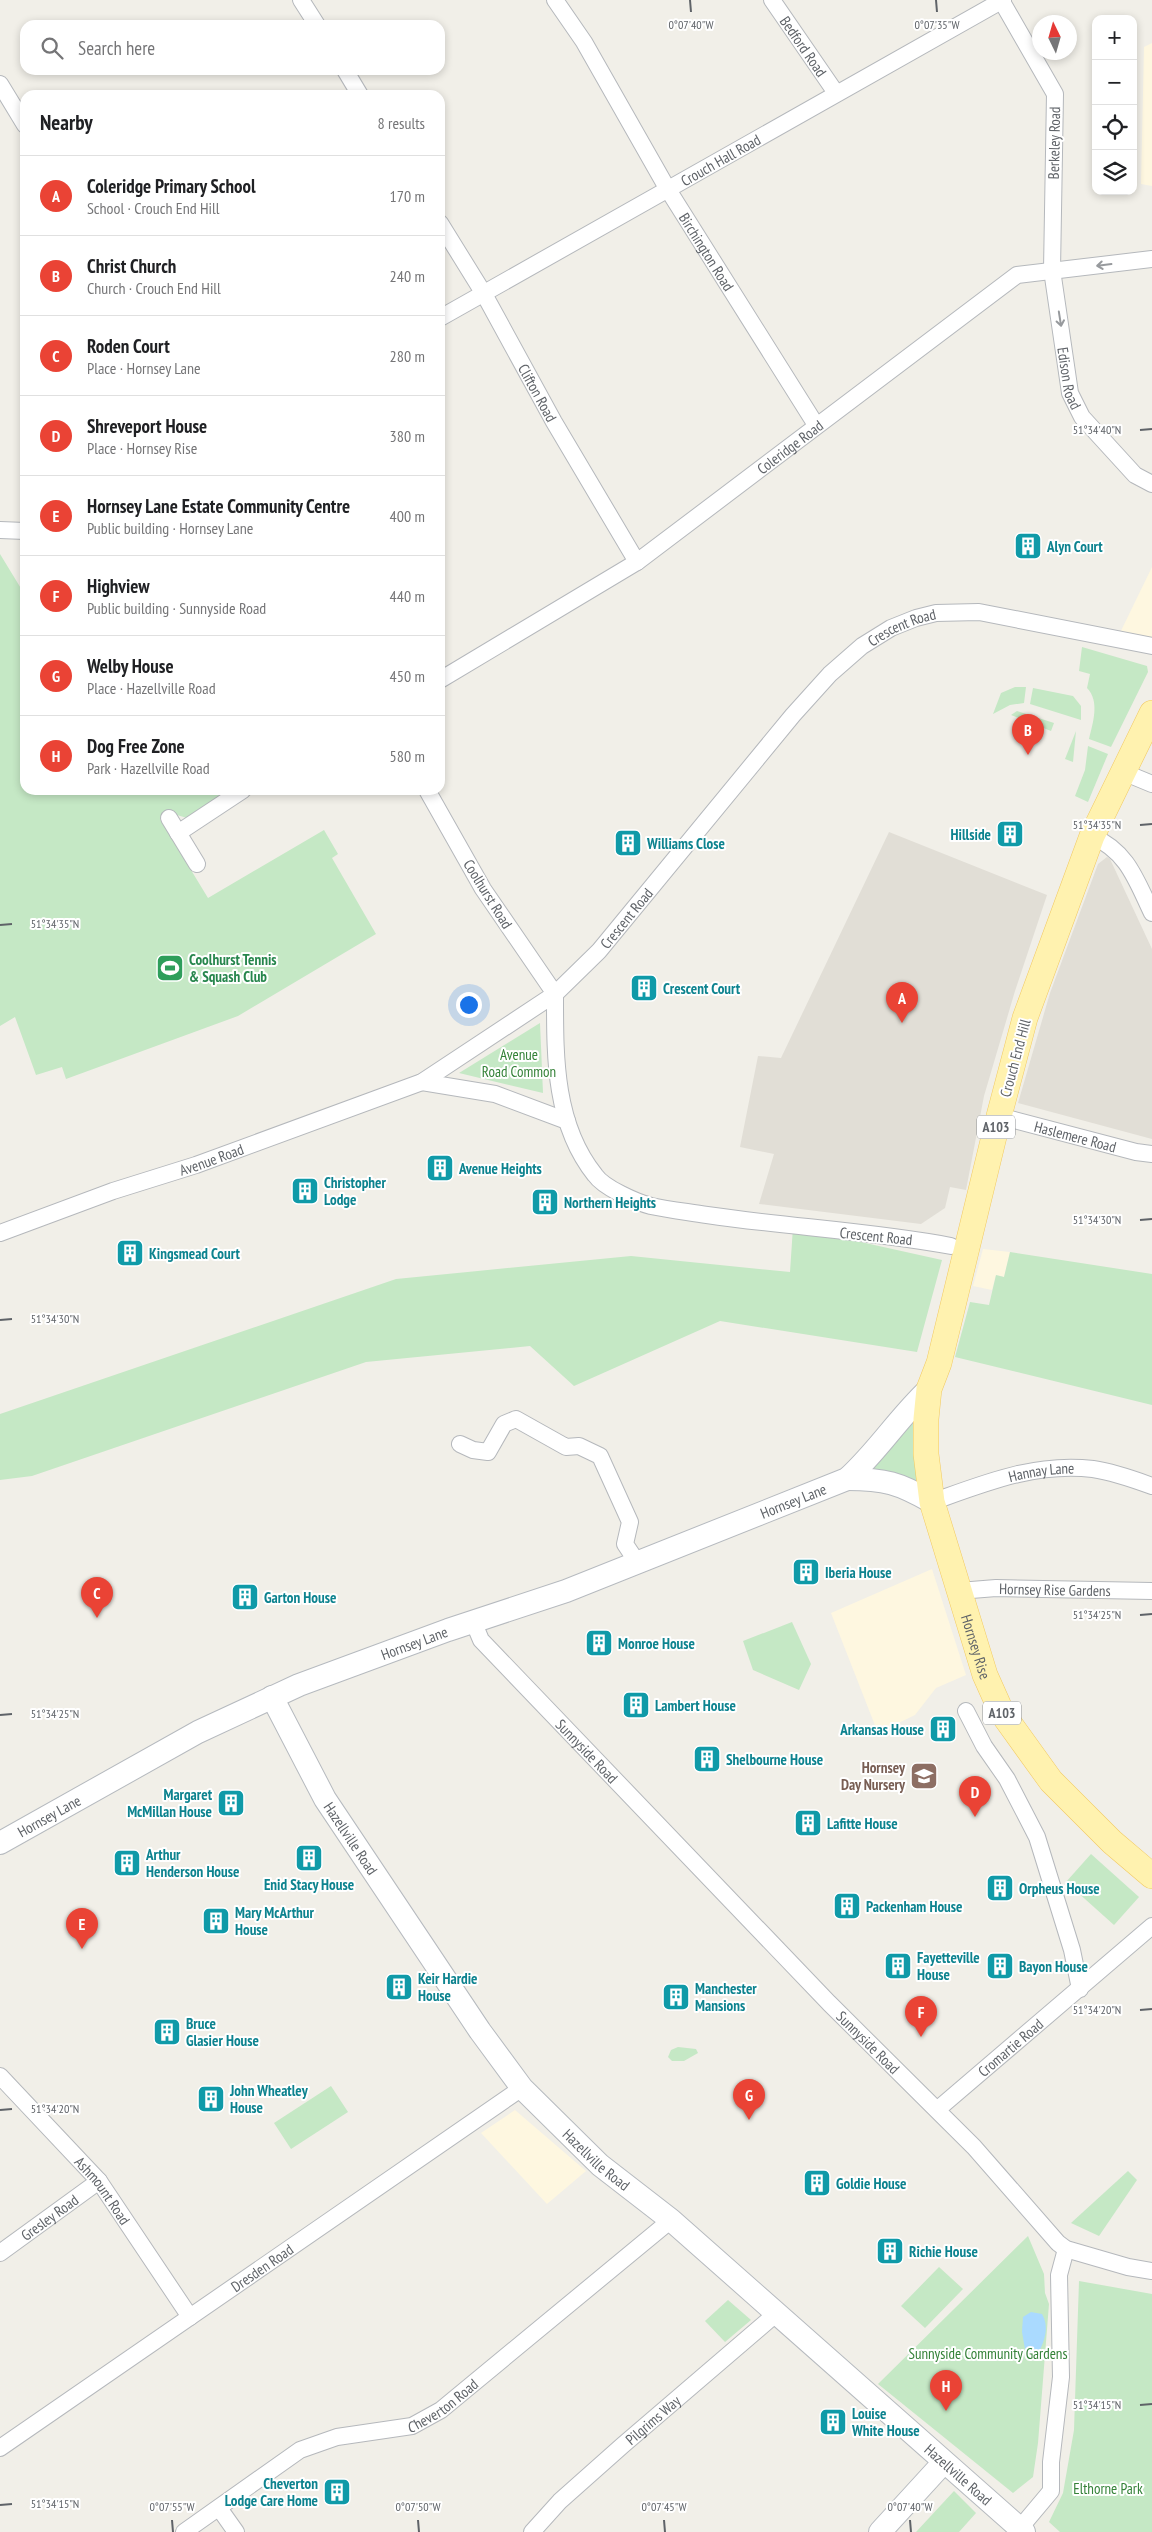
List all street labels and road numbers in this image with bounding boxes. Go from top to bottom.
street label: Bedford Road [776,12,831,80]
street label: Berkeley Road [1044,107,1064,179]
street label: Crouch Hall Road [677,130,764,190]
street label: Birchington Road [675,209,739,294]
street label: Edison Road [1054,346,1086,412]
street label: Clifton Road [514,360,561,425]
street label: Coleridge Road [753,416,827,478]
street label: Crescent Road [864,604,938,650]
street label: Coolhurst Road [459,856,517,932]
street label: Crescent Road [596,884,657,952]
street label: Crouch End Hill [995,1016,1035,1099]
road number: A103 [977,1116,1015,1138]
street label: Haslemere Road [1032,1116,1118,1156]
street label: Avenue Road [177,1139,246,1179]
street label: Crescent Road [839,1223,913,1249]
street label: Hannay Lane [1006,1458,1074,1486]
street label: Hornsey Lane [757,1479,829,1522]
street label: Hornsey Rise Gardens [999,1579,1111,1600]
street label: Hornsey Rise [957,1612,995,1682]
street label: Hornsey Lane [378,1622,450,1663]
road number: A103 [983,1702,1021,1725]
street label: Sunnyside Road [552,1715,622,1787]
street label: Hornsey Lane [14,1790,84,1841]
street label: Hazellville Road [320,1798,382,1878]
street label: Sunnyside Road [833,2007,904,2078]
street label: Cromartie Road [974,2014,1047,2080]
street label: Hazellville Road [559,2124,634,2194]
street label: Ashmount Road [71,2152,135,2228]
street label: Gresley Road [17,2190,82,2244]
street label: Dresden Road [227,2239,297,2296]
street label: Cheverton Road [407,2374,482,2436]
street label: Pilgrims Way [621,2391,684,2448]
street label: Hazellville Road [921,2439,996,2509]

